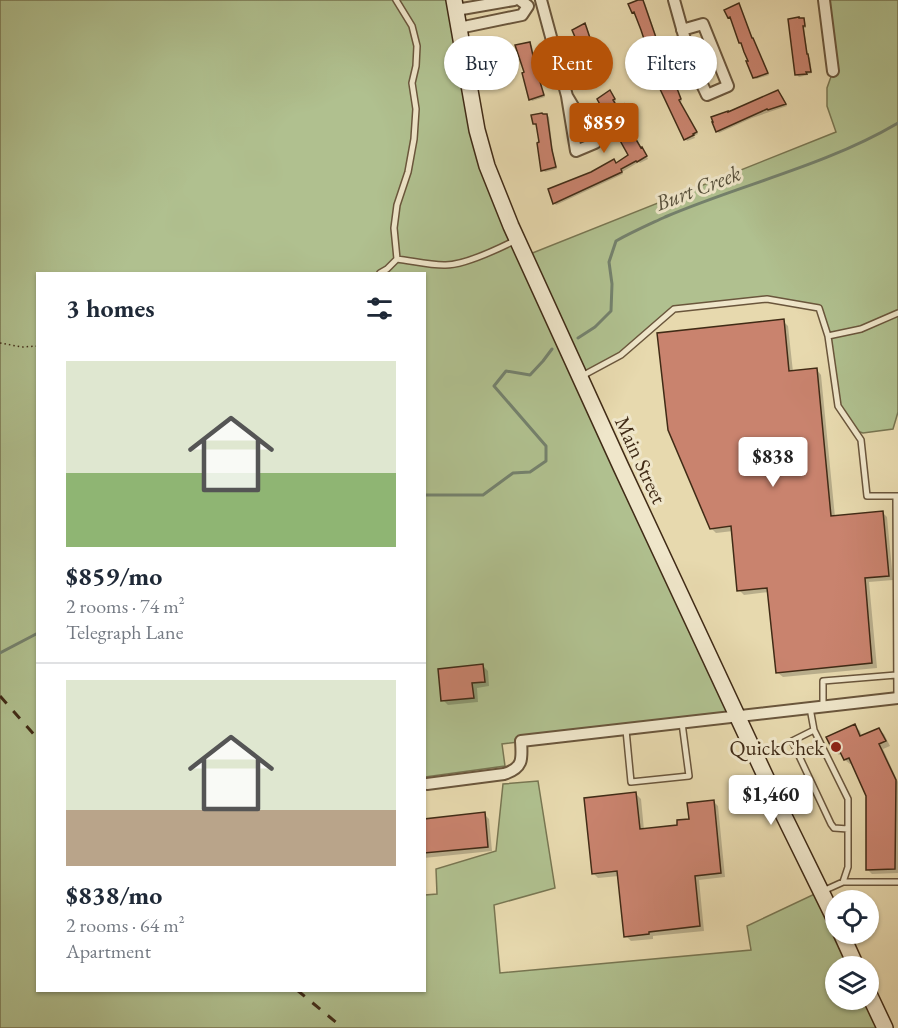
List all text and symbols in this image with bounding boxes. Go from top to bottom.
chip: Buy [444,36,519,90]
chip: Rent [531,36,613,90]
chip: Filters [625,36,717,90]
pin: $859 [568,103,640,154]
text: $859 [584,109,624,135]
water label: Burt Creek [650,158,745,218]
text: 3 homes [66,291,155,325]
icon: filters [363,292,396,325]
icon: home [177,400,285,508]
street label: Main Street [609,412,673,508]
pin: $838 [737,437,809,488]
text: $838 [753,443,793,469]
text: $859/mo [66,559,162,593]
text: 2 rooms · 74 m² [66,593,185,619]
text: Telegraph Lane [66,619,183,645]
icon: home [177,719,285,827]
place label: QuickChek [730,734,825,762]
marker: QuickChek [829,740,843,754]
pin: $1,460 [722,775,820,826]
text: $1,460 [743,781,799,807]
text: $838/mo [66,878,162,912]
map controls [825,890,879,1010]
button: locate [825,890,879,944]
text: 2 rooms · 64 m² [66,912,185,938]
text: Apartment [66,938,151,964]
button: layers [825,956,879,1010]

